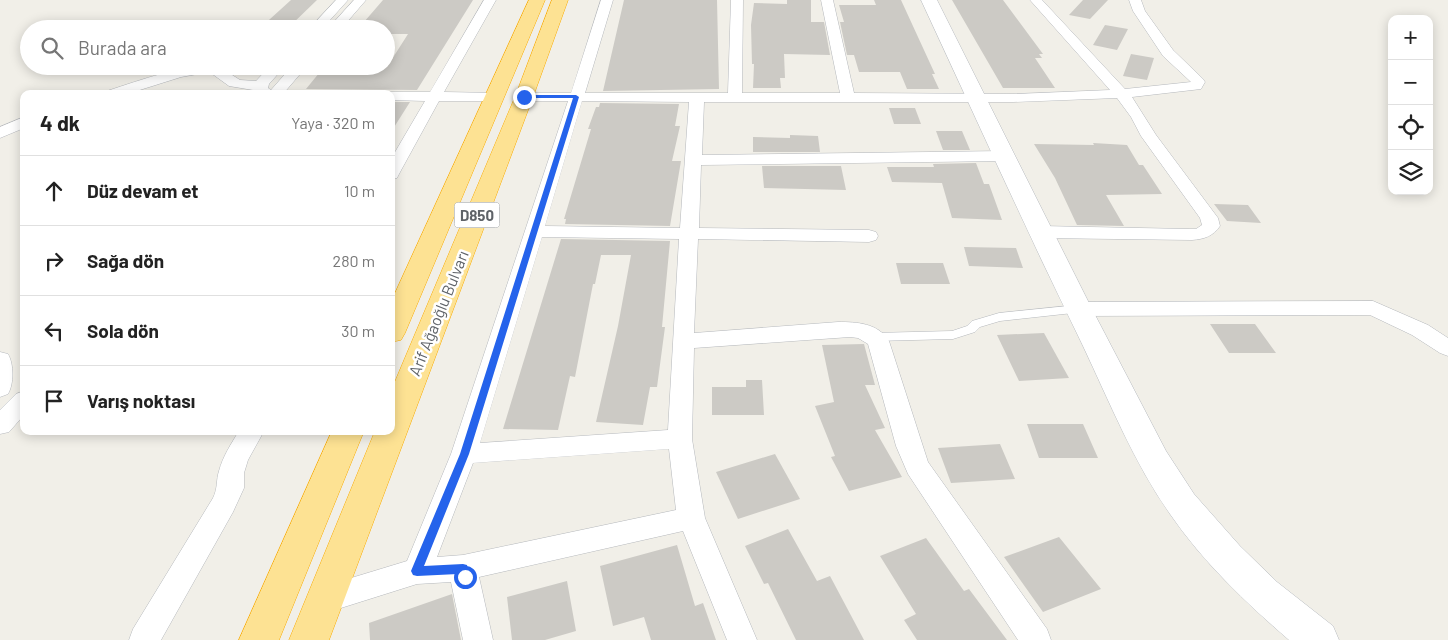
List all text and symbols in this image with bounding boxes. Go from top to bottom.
map controls [1388,15,1433,195]
button: + [1388,15,1433,60]
search box [20,20,395,75]
icon: search [38,34,66,62]
text: Burada ara [78,36,167,59]
button: − [1388,60,1433,105]
route end [513,86,536,109]
button: locate [1388,105,1433,150]
text: 4 dk [40,110,80,135]
text: Yaya · 320 m [291,113,375,132]
button: layers [1388,150,1433,195]
icon: ahead [40,177,68,205]
text: Düz devam et [87,179,199,202]
text: 10 m [344,181,375,200]
road number: D850 [454,202,500,228]
icon: right [40,247,68,275]
street label: Arif Ağaoğlu Bulvarı [404,248,472,378]
text: Sağa dön [87,249,164,272]
text: 280 m [333,251,375,270]
icon: left [40,317,68,345]
text: Sola dön [87,319,159,342]
text: 30 m [341,321,375,340]
icon: arrive [40,387,68,415]
text: Varış noktası [87,389,195,412]
route start [454,566,477,589]

